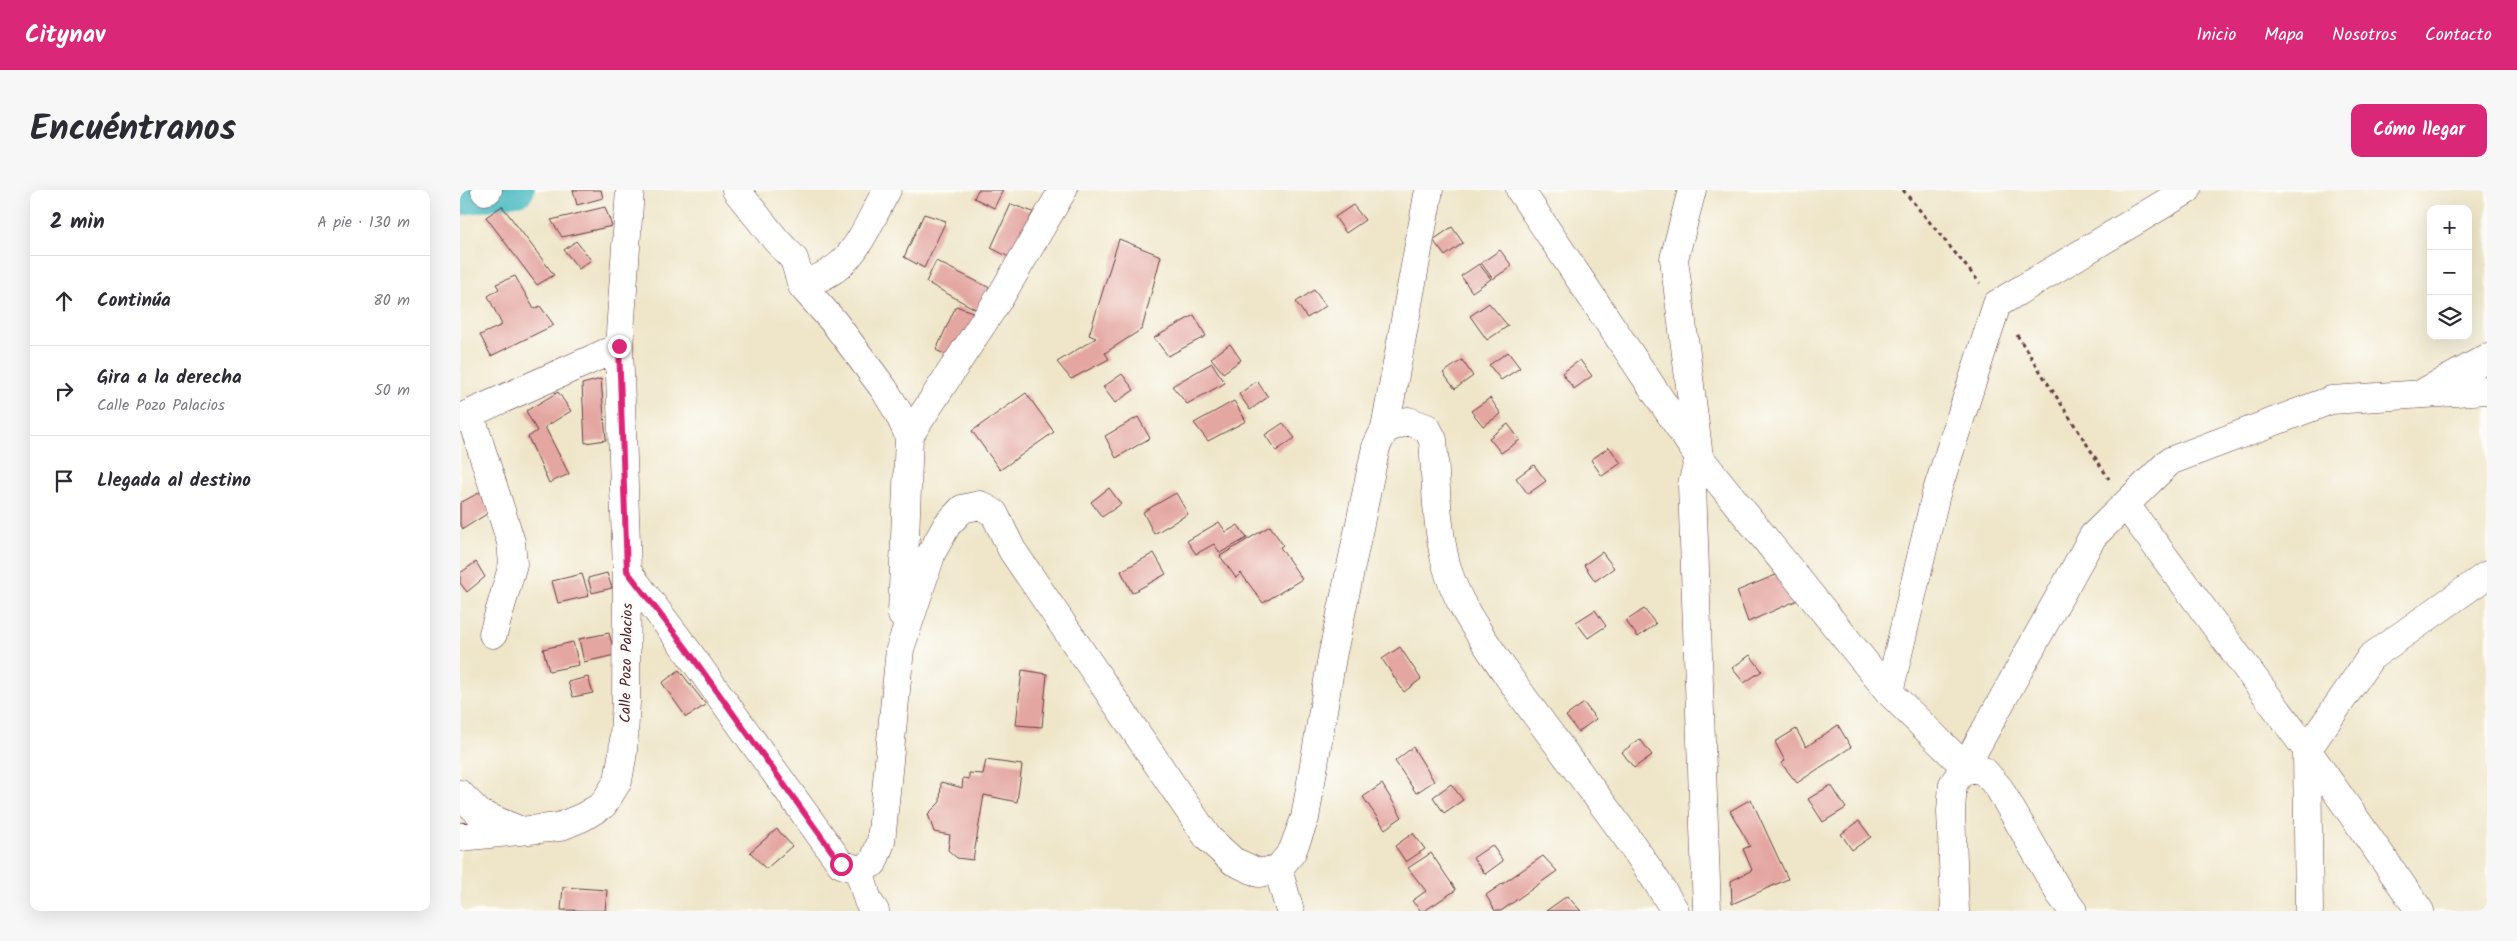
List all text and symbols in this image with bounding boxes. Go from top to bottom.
text: Citynav [25,16,105,55]
text: Inicio [2196,21,2236,50]
text: Mapa [2264,21,2304,50]
text: Nosotros [2332,21,2397,50]
text: Contacto [2425,21,2492,50]
text: Encuéntranos [30,102,236,158]
button: Cómo llegar [2351,104,2487,157]
map controls [2427,205,2472,340]
button: + [2427,205,2472,250]
text: 2 min [50,206,105,239]
text: A pie · 130 m [317,210,410,235]
button: − [2427,250,2472,295]
text: Continúa [97,286,171,316]
icon: ahead [50,287,78,315]
text: 80 m [373,288,410,313]
button: layers [2427,295,2472,340]
route end [608,335,631,358]
text: Gira a la derecha [97,363,242,393]
icon: right [50,377,78,405]
text: 50 m [374,378,410,403]
text: Calle Pozo Palacios [97,393,225,418]
text: Llegada al destino [97,466,251,496]
icon: arrive [50,467,78,495]
street label: Calle Pozo Palacios [614,602,640,723]
route start [830,853,853,876]

